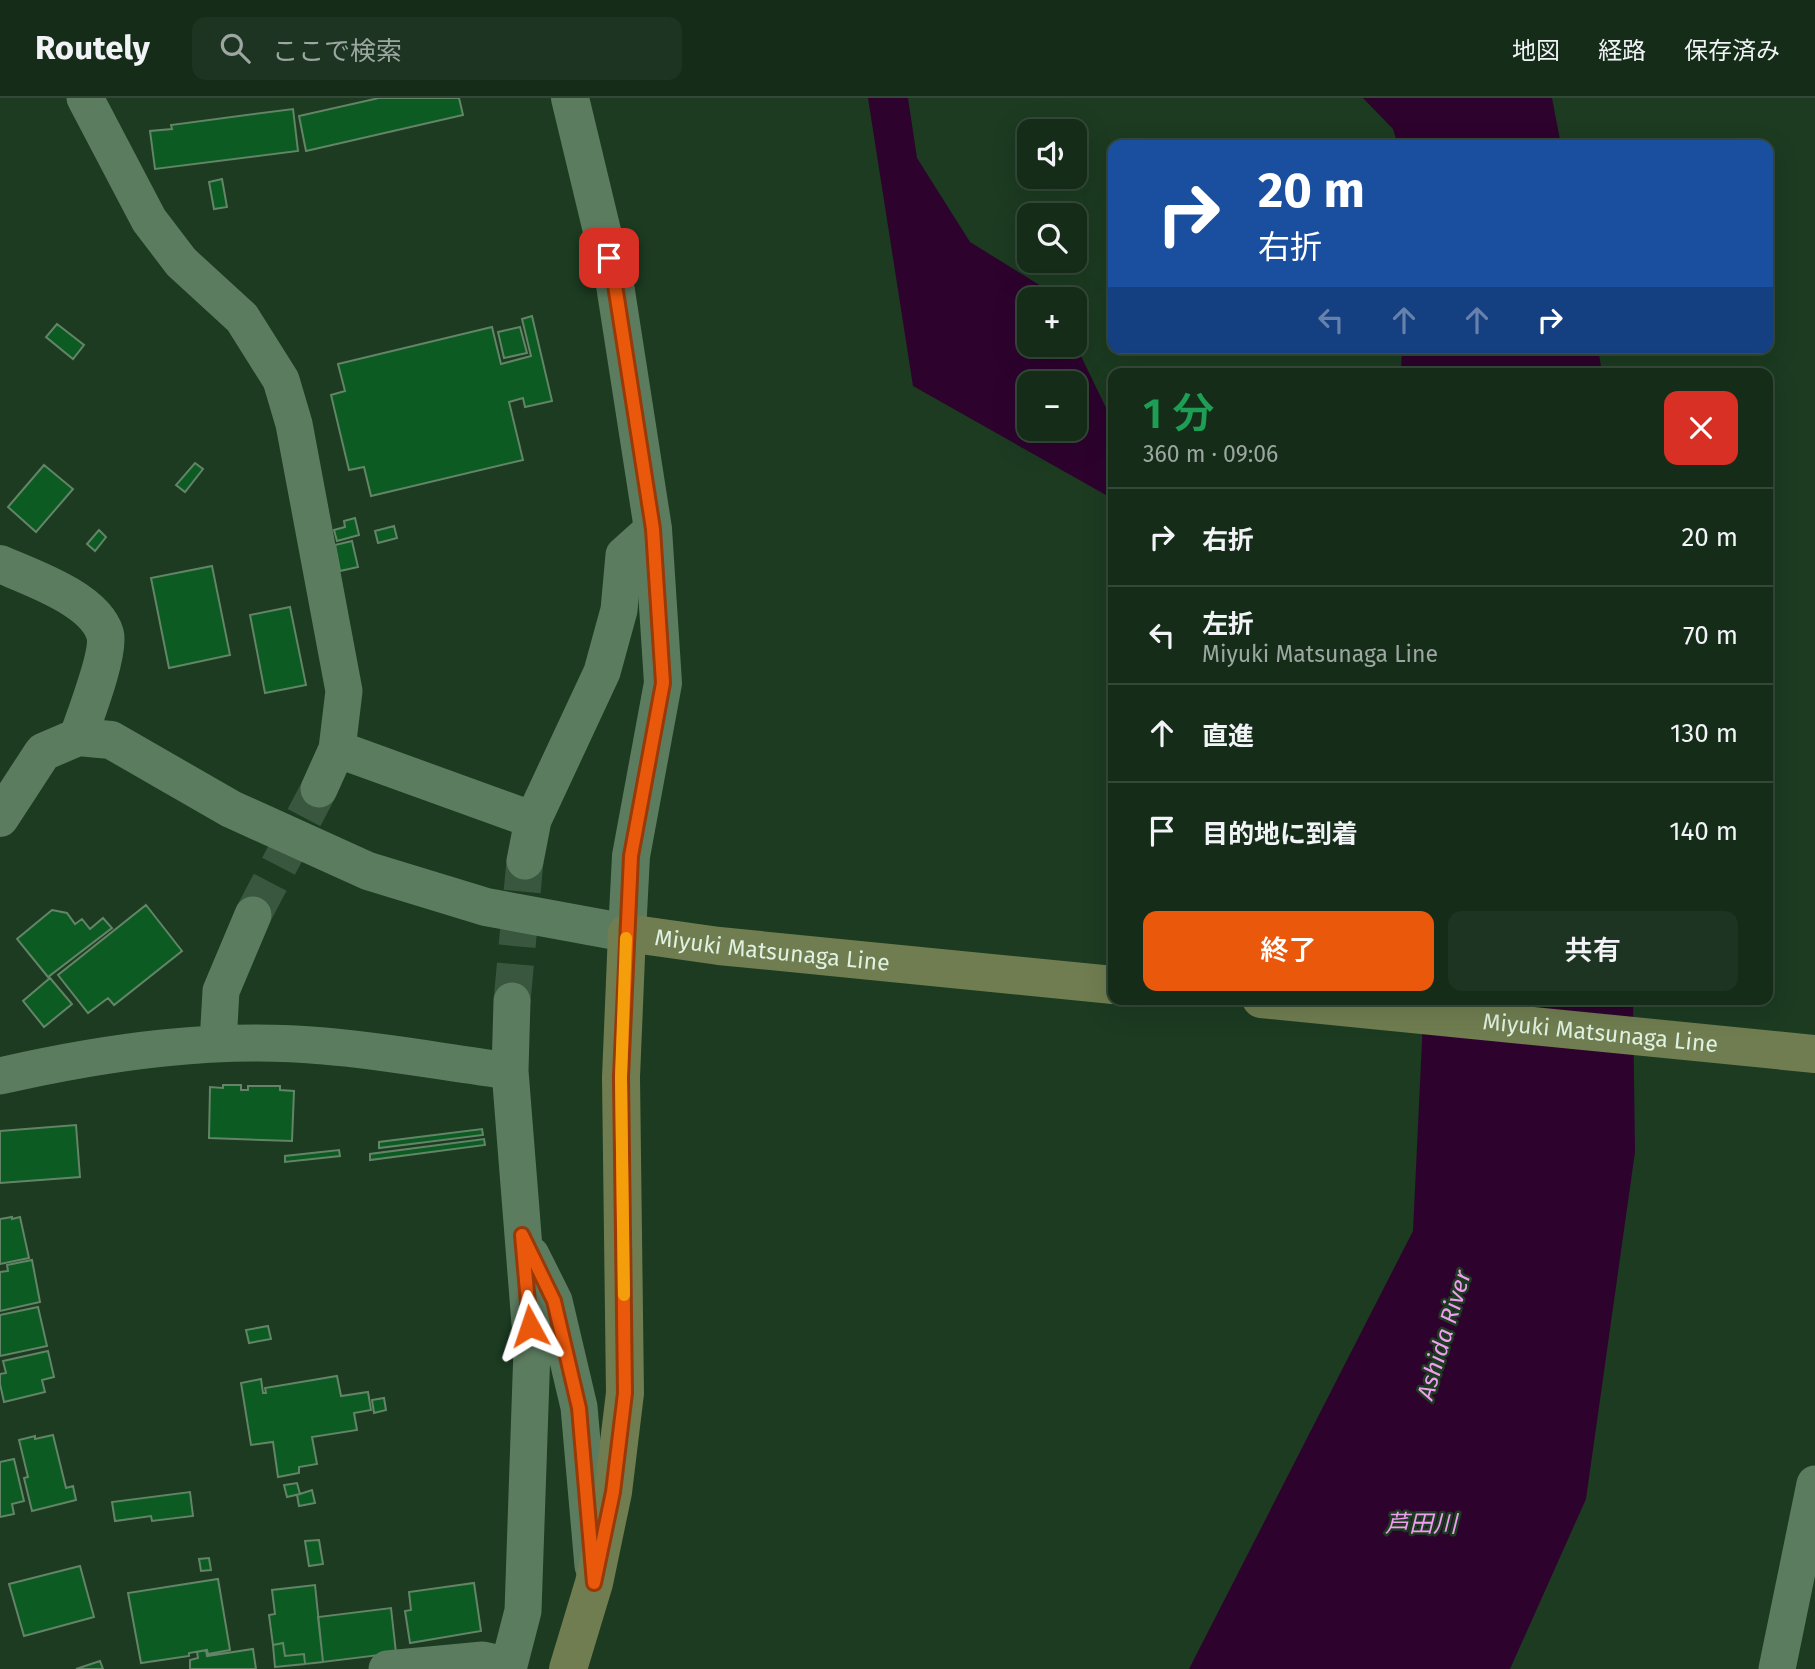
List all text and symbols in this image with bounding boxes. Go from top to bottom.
search box [192,17,682,80]
text: Routely [35,28,150,68]
icon: search [216,29,254,67]
text: ここで検索 [272,36,402,67]
text: 地図 [1512,37,1560,65]
text: 経路 [1598,37,1646,65]
text: 保存済み [1684,37,1780,65]
map controls [1017,119,1087,441]
button: sound [1017,119,1087,189]
text: 20 m [1258,161,1365,220]
icon: right [1143,168,1234,259]
button: search [1017,203,1087,273]
pin [579,228,639,288]
text: 右折 [1258,228,1322,266]
icon: arrive [590,239,628,277]
button: + [1017,287,1087,357]
icon: left [1312,301,1350,339]
icon: ahead [1385,301,1423,339]
icon: ahead [1458,301,1496,339]
icon: right [1531,301,1569,339]
button: − [1017,371,1087,441]
text: 1 分 [1143,389,1214,439]
button: close [1664,391,1738,465]
text: 360 m · 09:06 [1143,440,1278,468]
icon: right [1143,518,1181,556]
text: 20 m [1681,522,1738,553]
text: 右折 [1202,525,1254,556]
text: 左折 [1202,609,1254,640]
icon: left [1143,616,1181,654]
text: 70 m [1683,620,1738,651]
text: Miyuki Matsunaga Line [1202,640,1438,668]
icon: ahead [1143,714,1181,752]
text: 130 m [1670,718,1738,749]
text: 直進 [1202,721,1254,752]
icon: arrive [1143,812,1181,850]
text: 140 m [1669,816,1738,847]
text: 目的地に到着 [1202,819,1358,850]
button: 終了 [1143,911,1434,991]
button: 共有 [1448,911,1738,991]
street label: Miyuki Matsunaga Line [653,923,891,977]
street label: Miyuki Matsunaga Line [1481,1007,1719,1058]
water label: Ashida River [1411,1266,1477,1404]
position arrow [493,1289,567,1363]
water label: 芦田川 [1385,1510,1460,1538]

